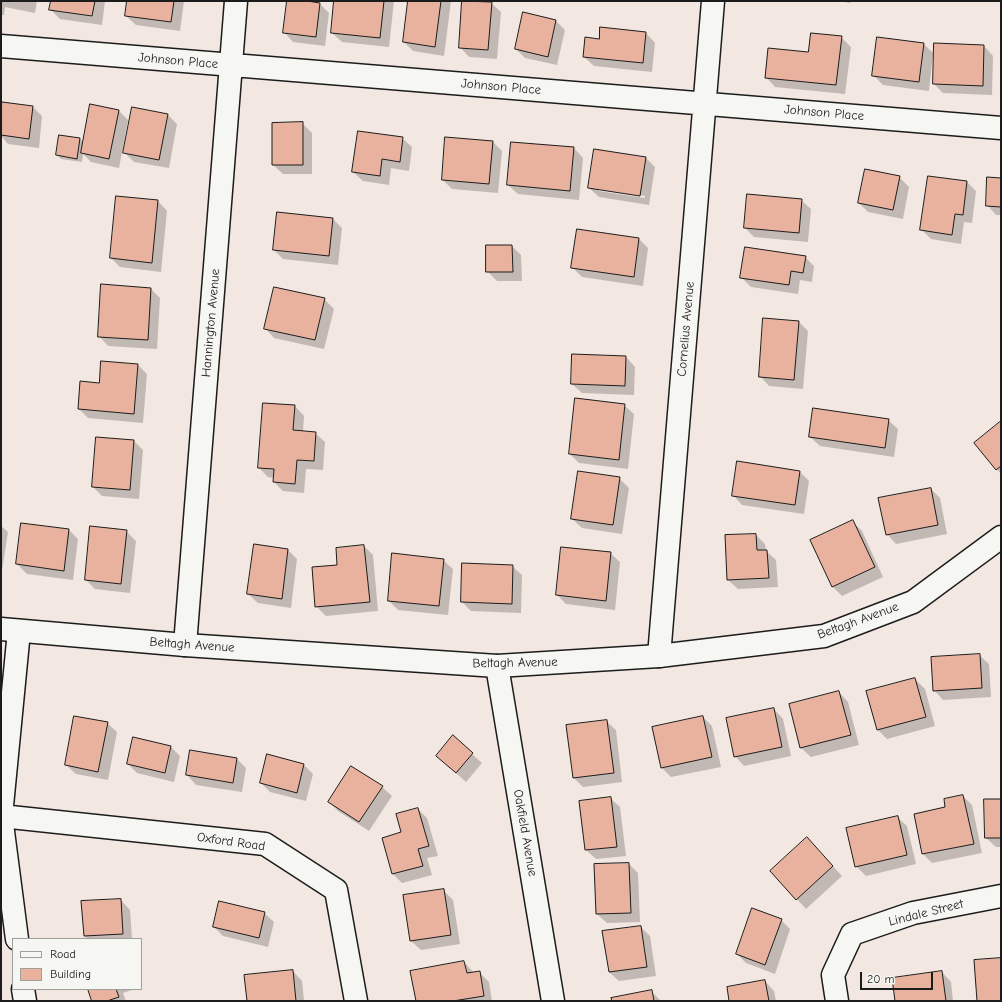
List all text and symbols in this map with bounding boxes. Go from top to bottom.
street label: Johnson Place [137,50,219,72]
street label: Johnson Place [460,76,542,98]
street label: Johnson Place [783,102,865,124]
street label: Hannington Avenue [198,268,224,378]
street label: Cornelius Avenue [674,281,698,377]
street label: Beltagh Avenue [815,599,901,643]
street label: Beltagh Avenue [149,634,235,656]
street label: Beltagh Avenue [472,654,558,672]
street label: Oakfield Avenue [510,788,540,878]
street label: Oxford Road [196,829,266,855]
street label: Lindale Street [887,896,965,930]
legend [12,938,142,990]
text: Road [50,947,76,961]
scale bar [862,964,935,990]
text: Building [50,967,91,981]
text: 20 m [867,972,895,986]

